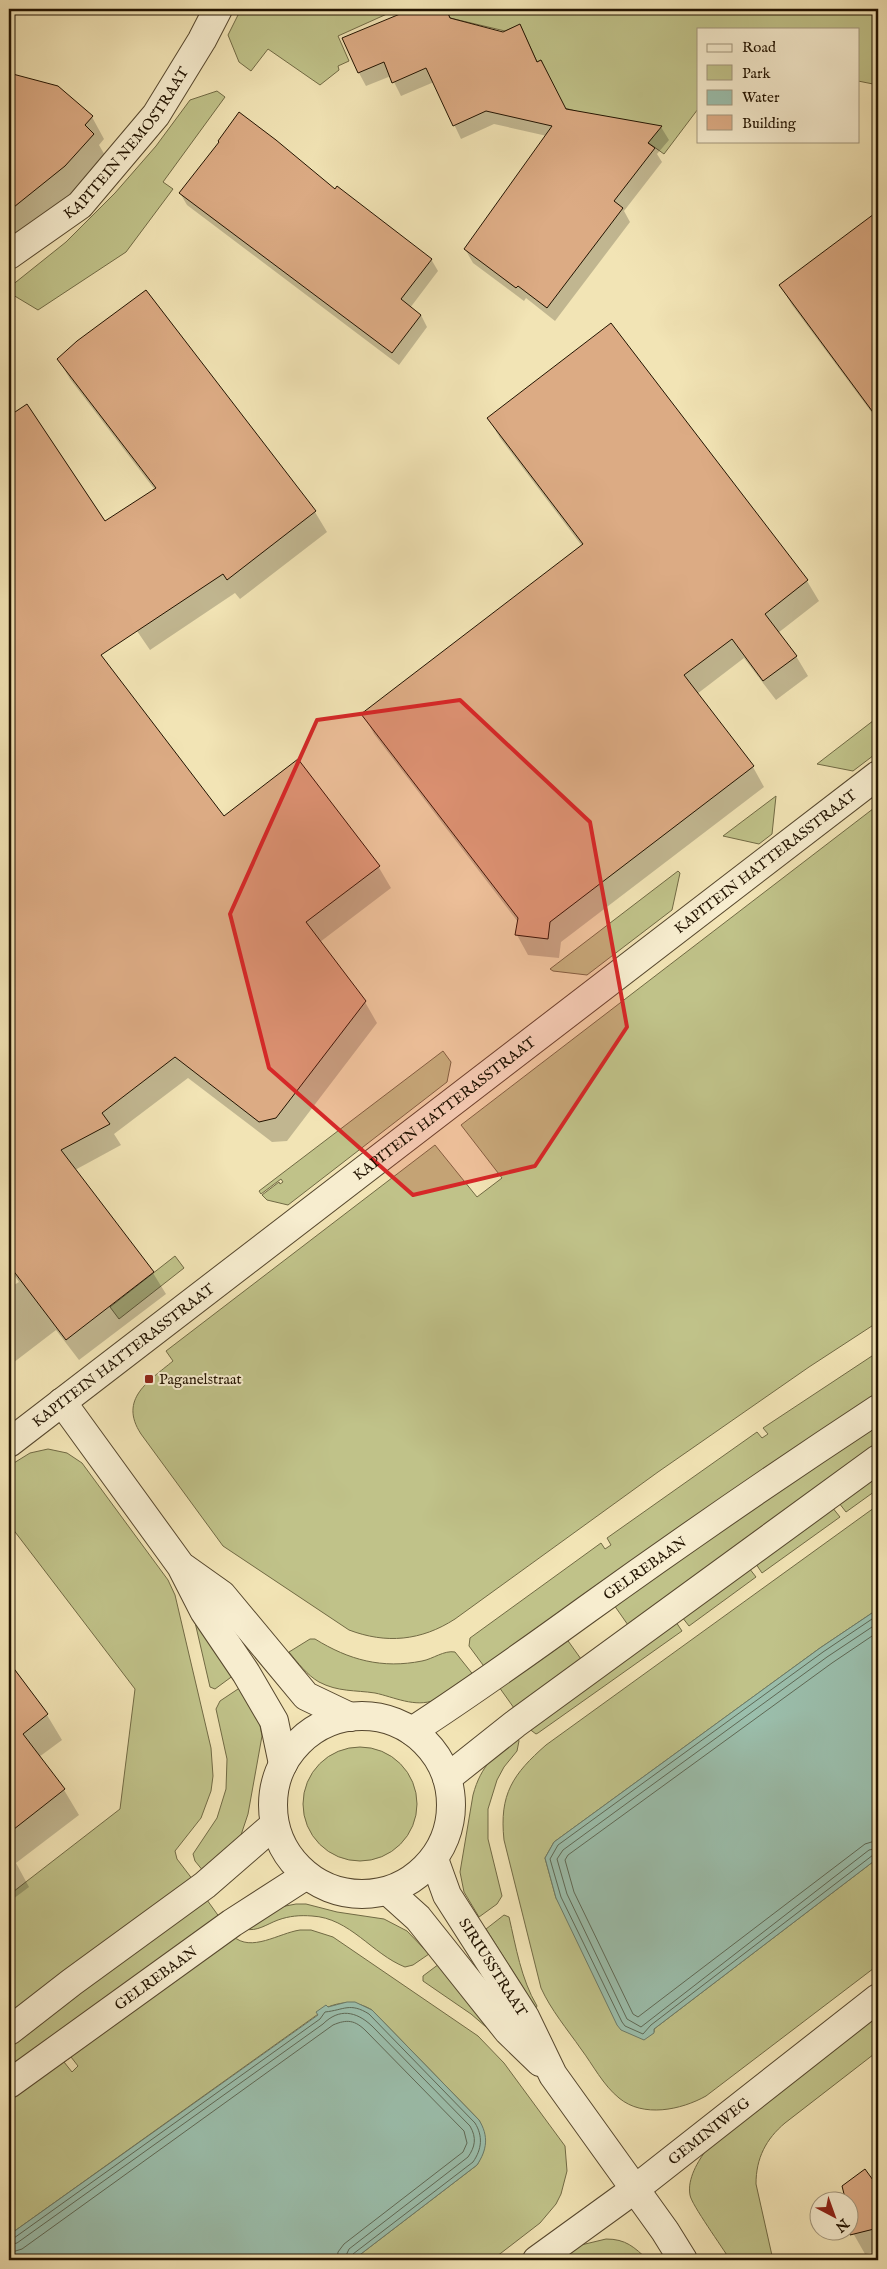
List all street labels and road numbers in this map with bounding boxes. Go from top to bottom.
street label: KAPITEIN NEMOSTRAAT [60,64,193,224]
street label: KAPITEIN HATTERASSTRAAT [671,786,861,938]
street label: KAPITEIN HATTERASSTRAAT [349,1033,540,1185]
street label: KAPITEIN HATTERASSTRAAT [28,1279,219,1432]
street label: GELREBAAN [600,1533,690,1605]
street label: SIRIUSSTRAAT [454,1915,531,2020]
street label: GELREBAAN [111,1942,201,2015]
street label: GEMINIWEG [664,2093,754,2169]

